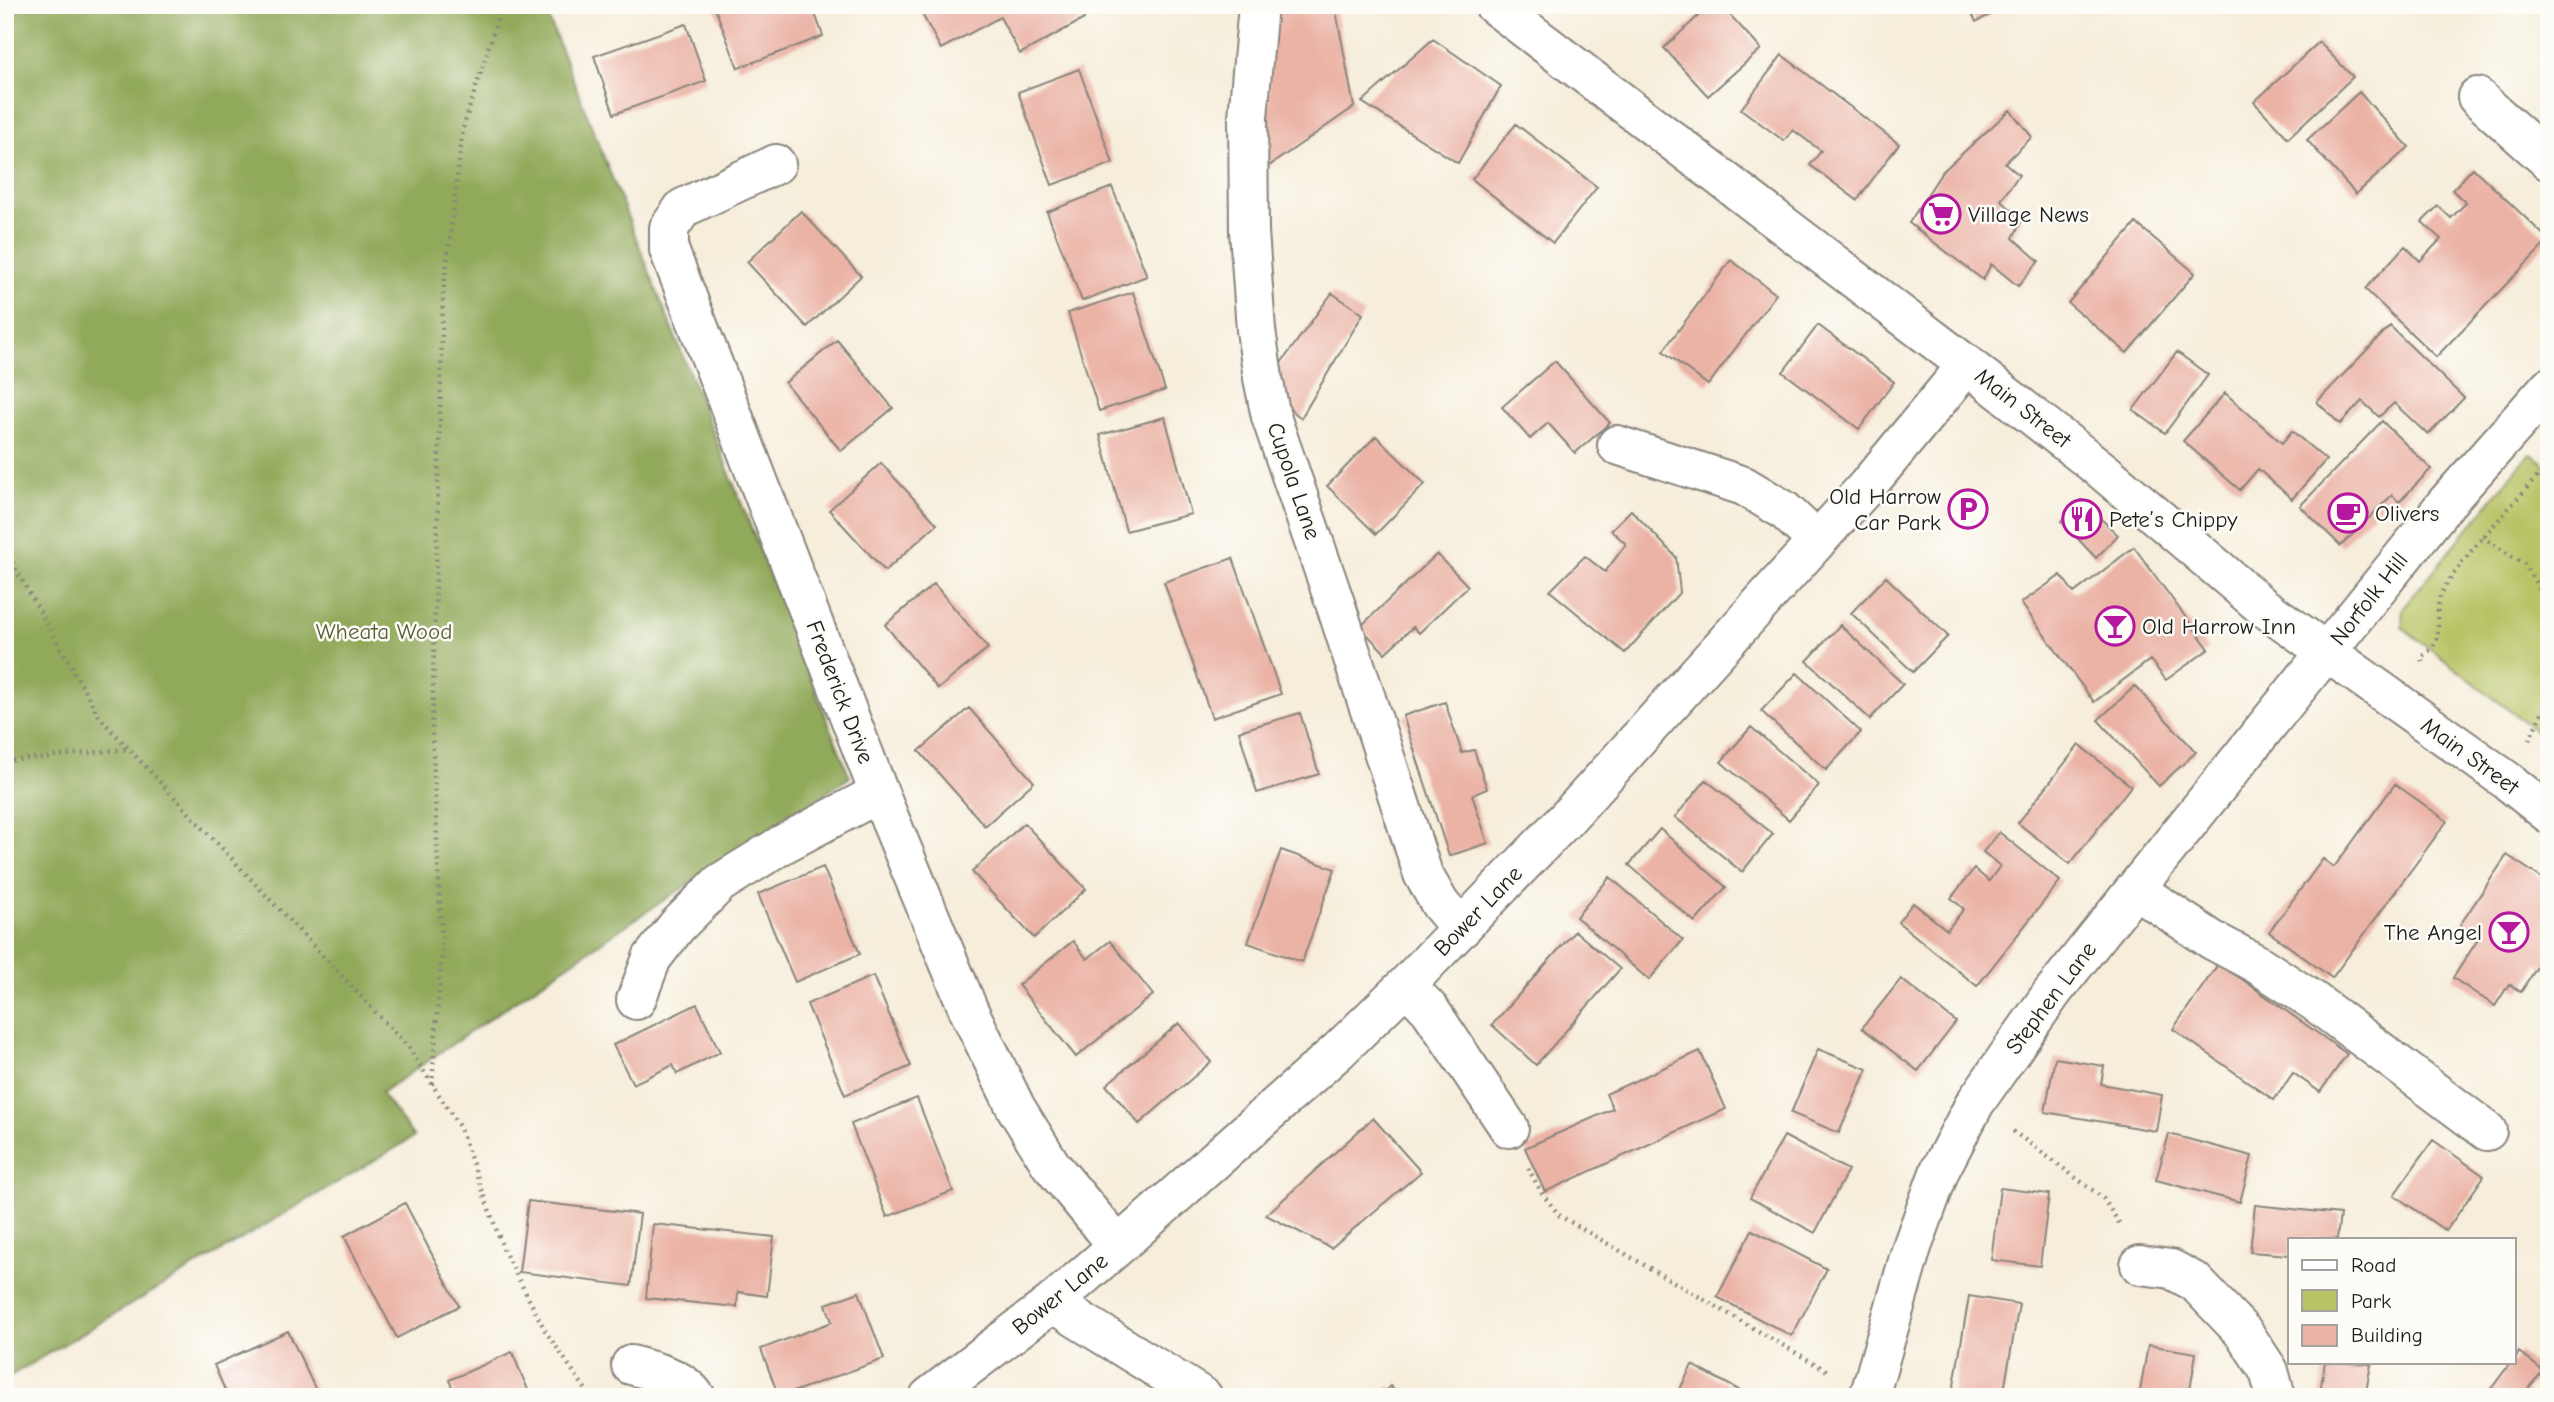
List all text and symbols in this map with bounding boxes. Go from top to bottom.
supermarket icon: Village News [1920,193,1962,235]
place label: Village News [1968,201,2089,228]
street label: Main Street [1970,362,2077,455]
street label: Cupola Lane [1261,419,1327,543]
place label: Old Harrow Car Park [1829,483,1941,536]
parking icon: Old Harrow Car Park [1947,488,1989,530]
cafe icon: Olivers [2327,492,2369,534]
restaurant icon: Pete’s Chippy [2061,498,2103,540]
place label: Olivers [2375,500,2439,527]
place label: Pete’s Chippy [2109,506,2238,533]
street label: Norfolk Hill [2324,547,2414,651]
bar icon: Old Harrow Inn [2094,605,2136,647]
place label: Old Harrow Inn [2142,613,2296,640]
street label: Frederick Drive [800,617,880,767]
park label: Wheata Wood [316,618,452,645]
street label: Main Street [2416,711,2525,801]
street label: Bower Lane [1428,860,1528,962]
bar icon: The Angel [2488,911,2530,953]
place label: The Angel [2384,919,2482,946]
street label: Stephen Lane [2000,936,2102,1060]
legend [2288,1238,2516,1364]
street label: Bower Lane [1007,1247,1113,1341]
text: Road [2351,1253,2396,1277]
text: Park [2351,1289,2391,1313]
text: Building [2351,1323,2423,1347]

